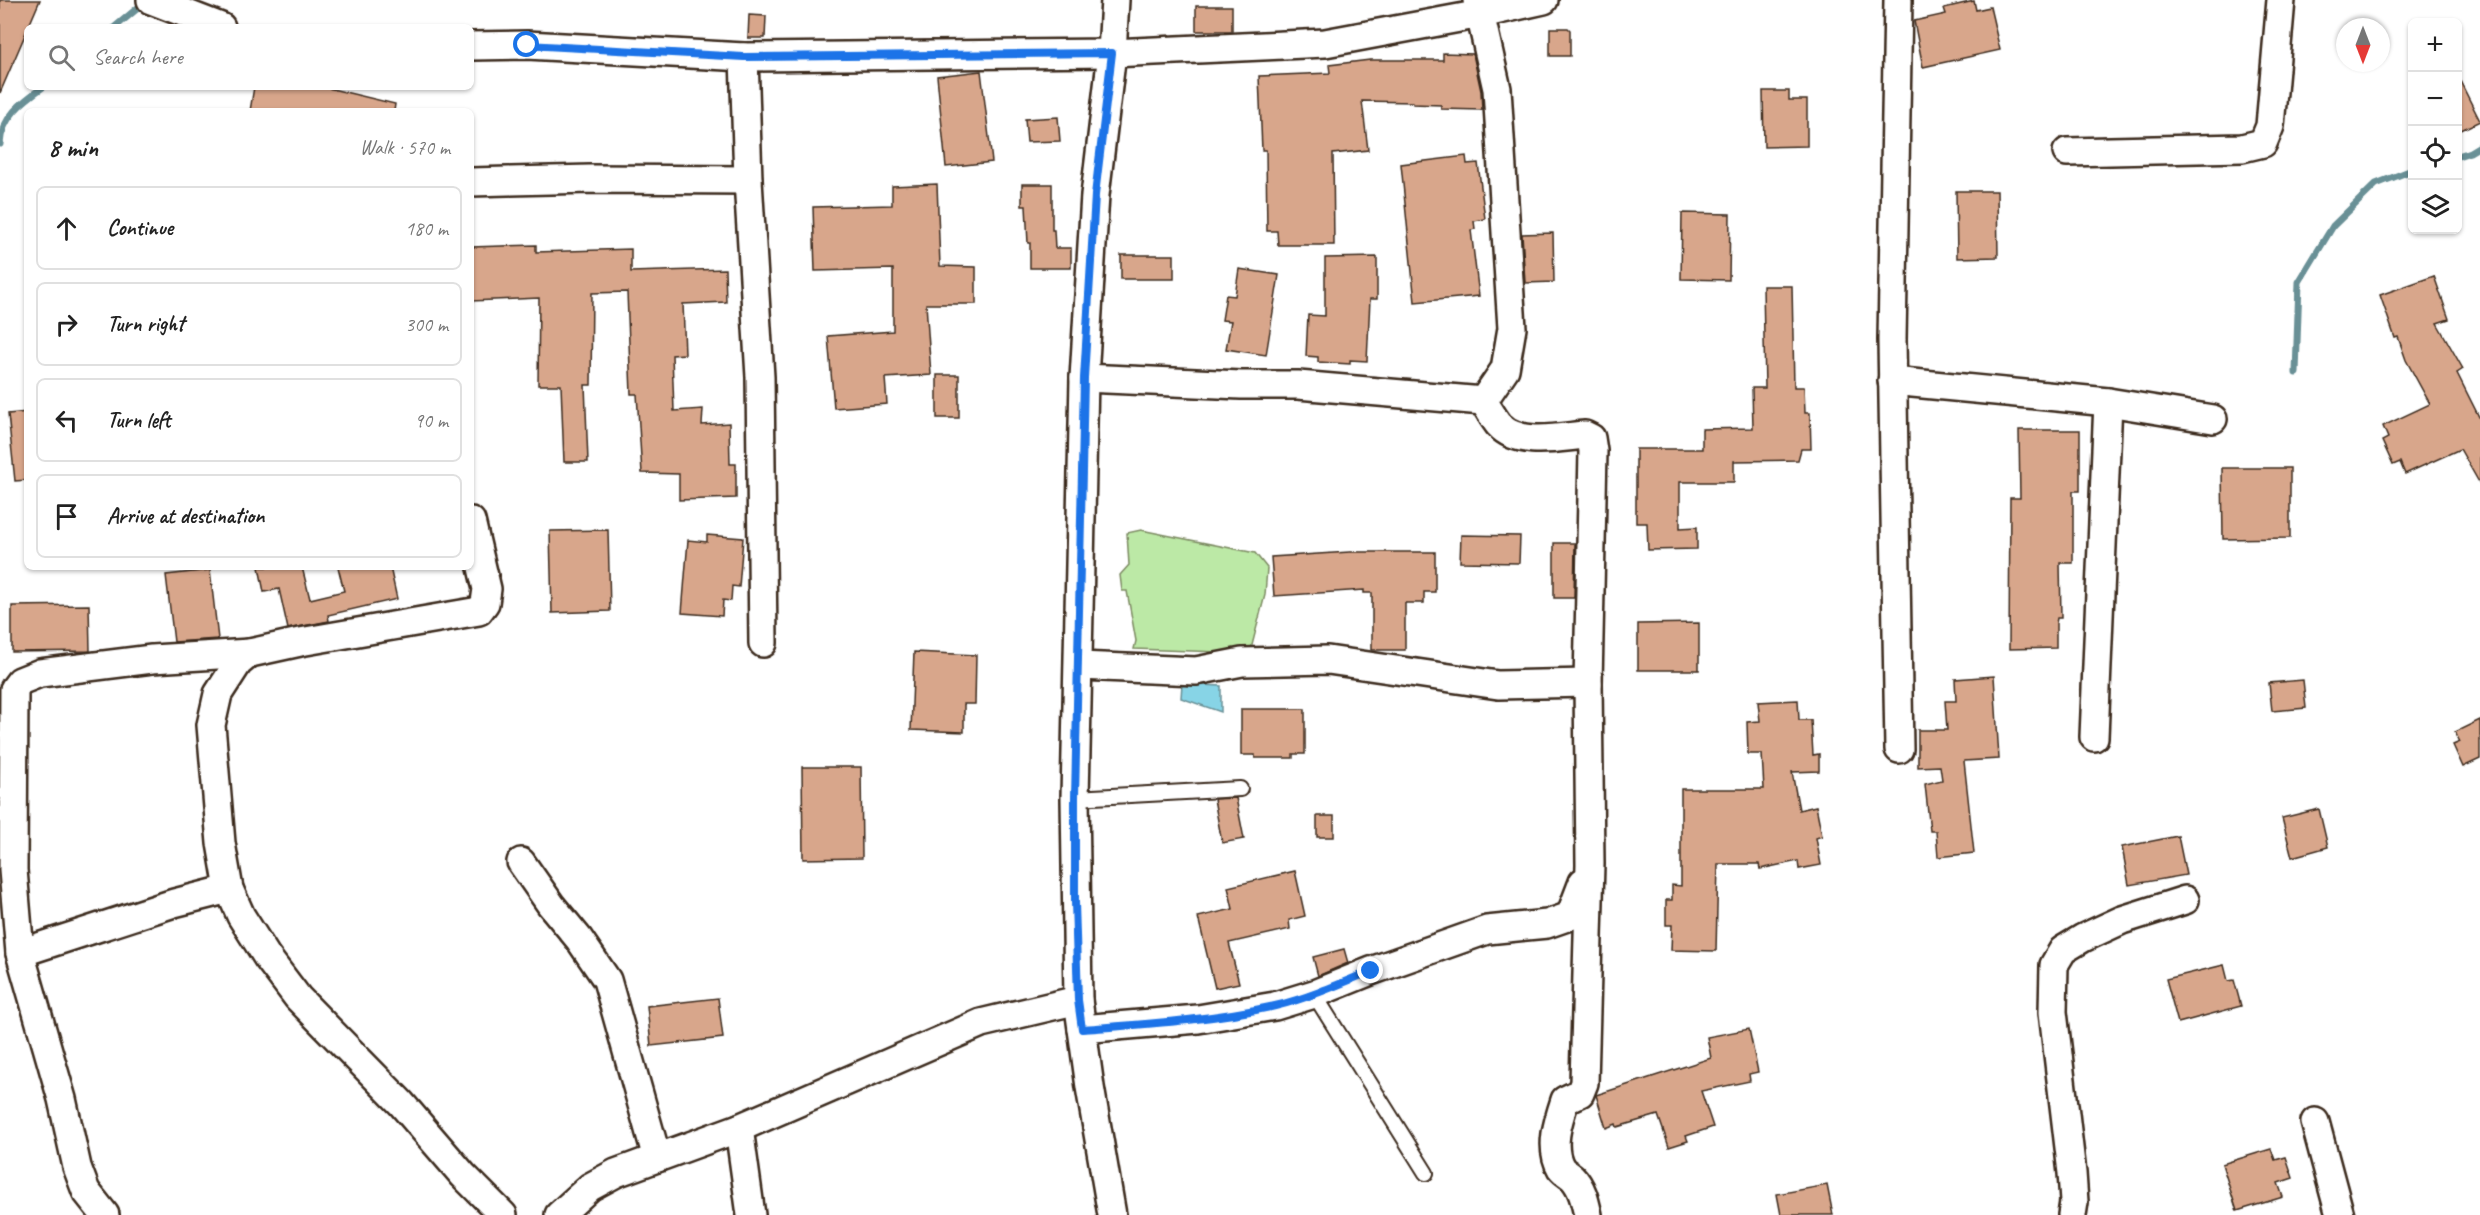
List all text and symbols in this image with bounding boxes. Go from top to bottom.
north arrow [2336,18,2390,72]
map controls [2408,18,2462,234]
button: + [2408,18,2462,72]
search box [24,24,474,90]
route start [513,31,539,57]
icon: search [45,41,78,74]
text: Search here [93,43,183,71]
button: − [2408,72,2462,126]
button: locate [2408,126,2462,180]
text: 8 min [48,131,98,164]
text: Walk · 570 m [360,135,450,160]
button: layers [2408,180,2462,234]
icon: ahead [50,212,83,245]
text: Continue [107,214,173,242]
text: 180 m [405,216,448,241]
icon: right [50,308,83,341]
text: Turn right [107,310,184,338]
text: 300 m [405,312,448,337]
icon: left [50,404,83,437]
text: Turn left [107,406,171,434]
text: 90 m [414,408,448,433]
icon: arrive [50,500,83,533]
text: Arrive at destination [107,502,264,530]
route end [1357,957,1383,983]

